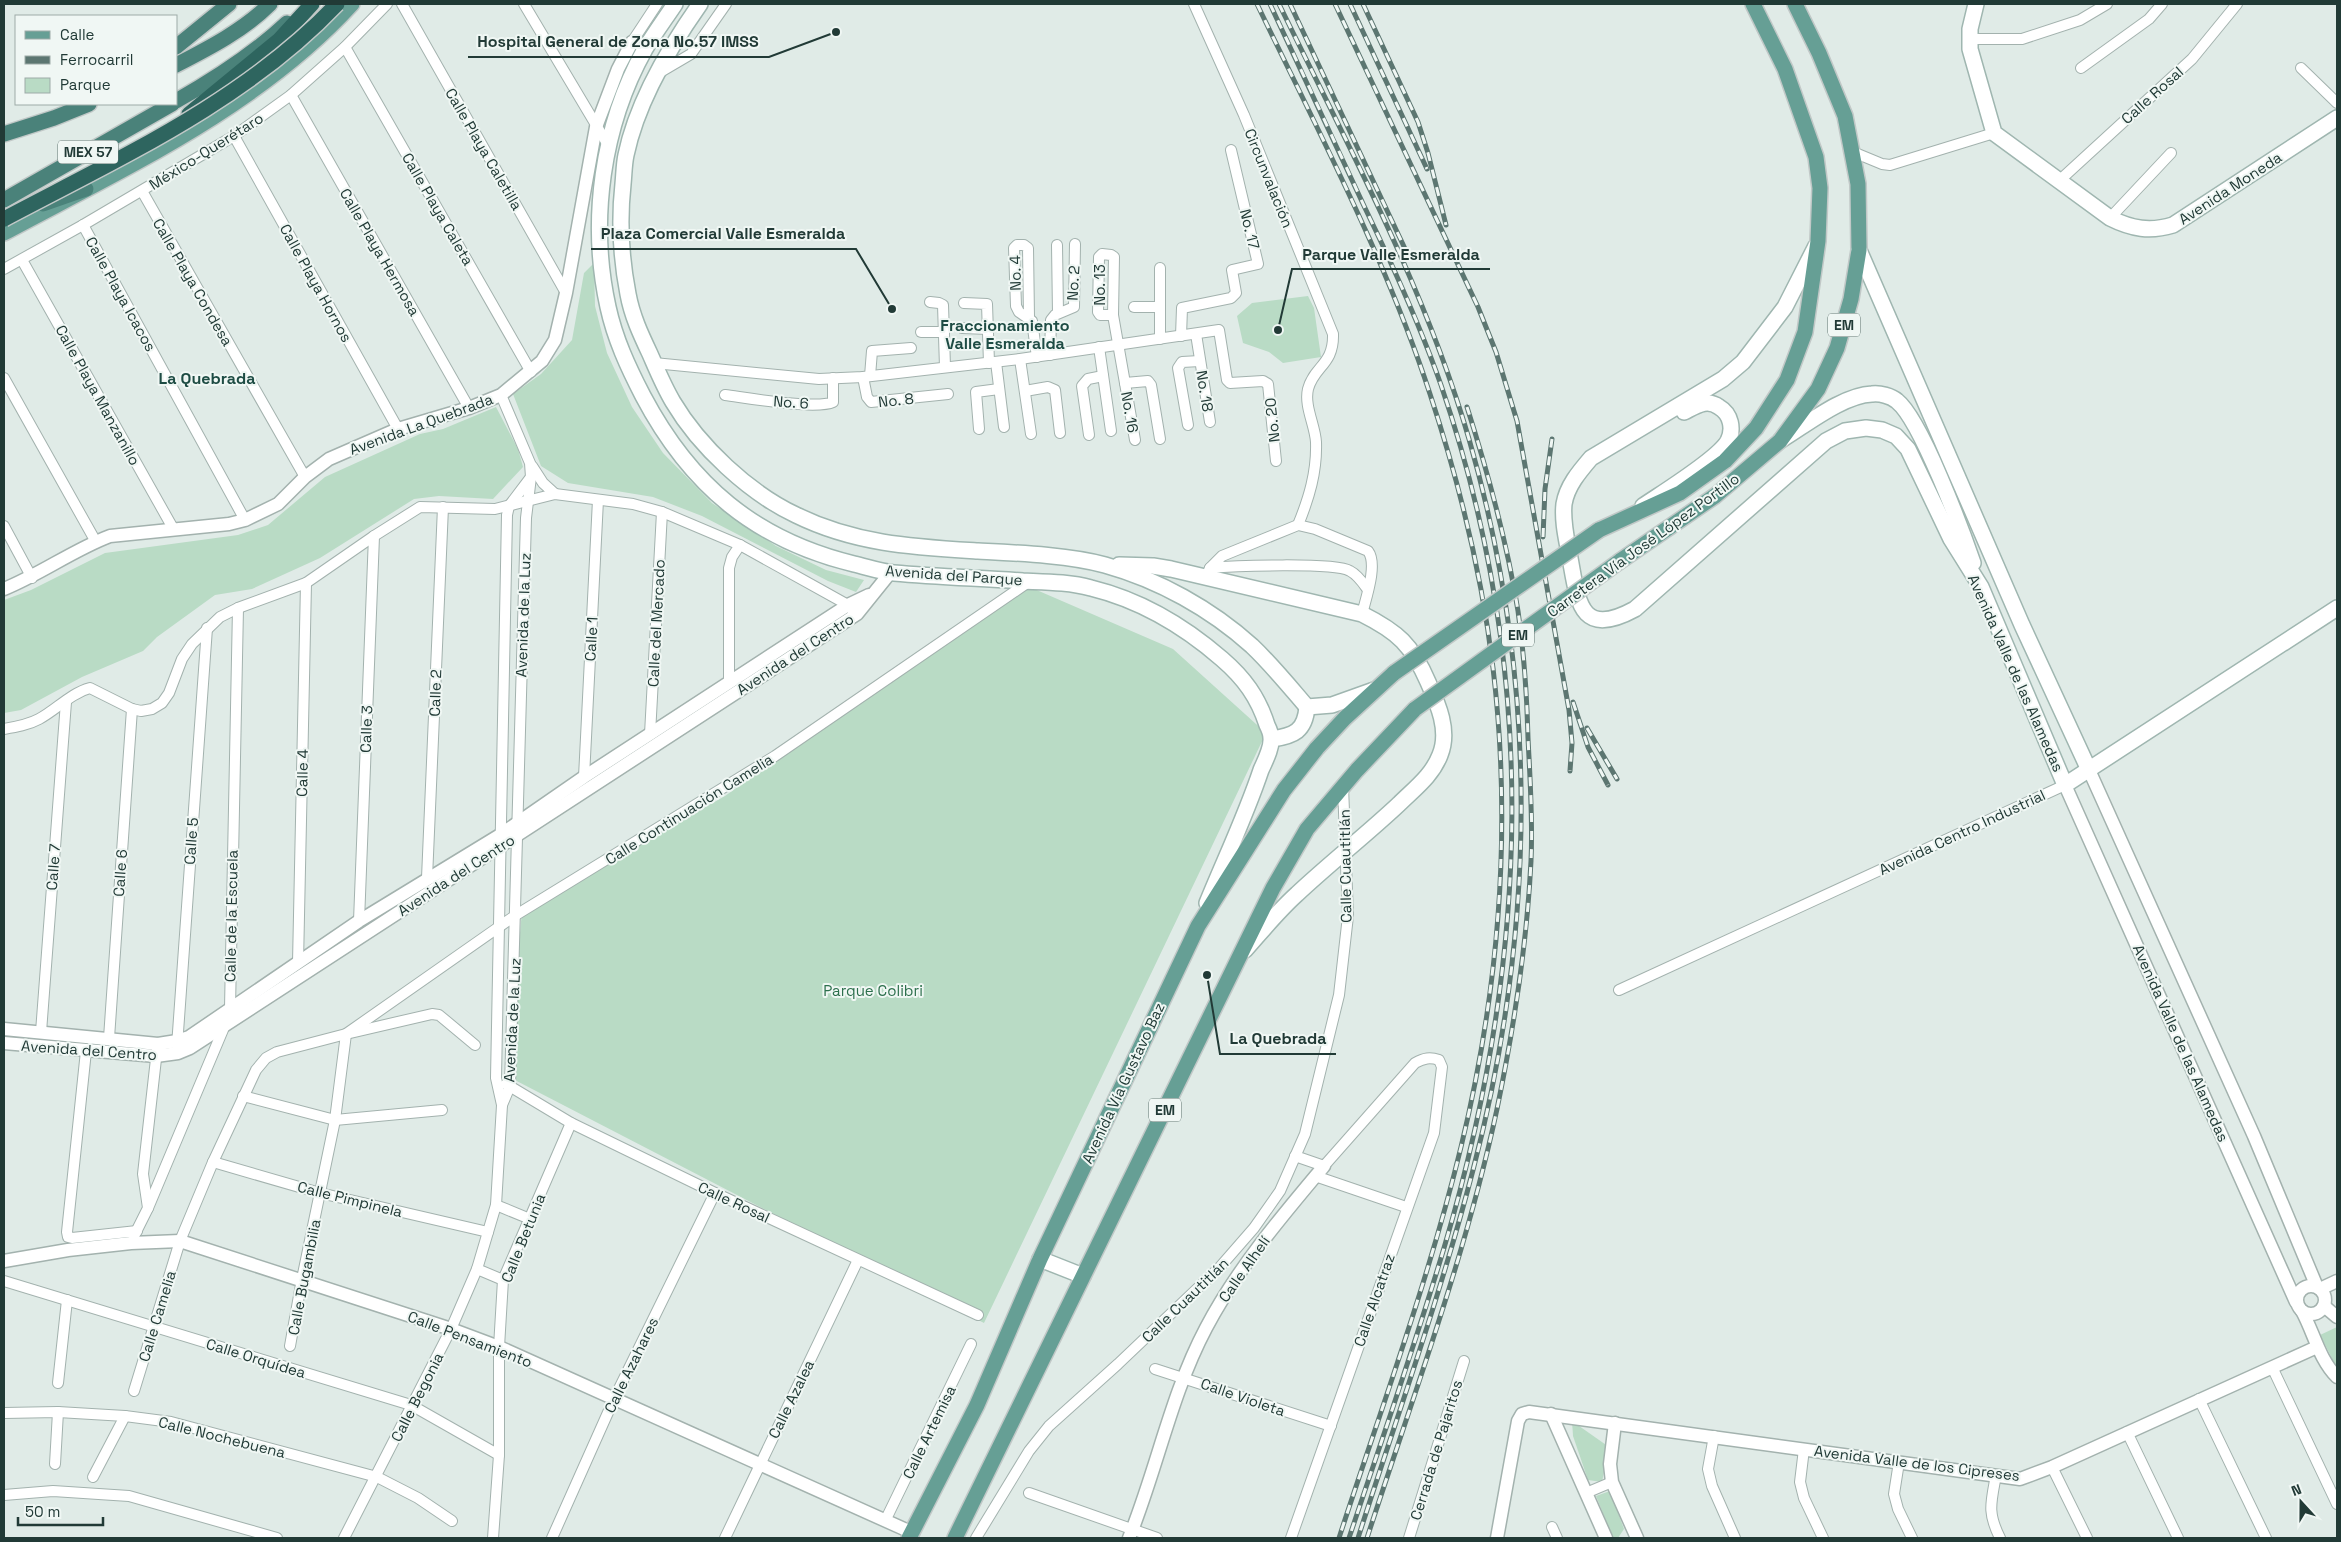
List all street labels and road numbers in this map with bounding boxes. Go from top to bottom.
street label: Calle Rosal [2117,62,2187,128]
street label: Calle Playa Caletilla [441,84,527,214]
street label: México-Querétaro [145,108,267,194]
street label: Circunvalación [1240,126,1298,230]
road number: MEX 57 [58,140,118,163]
street label: Avenida Moneda [2175,147,2286,229]
street label: Calle Playa Caleta [398,149,478,269]
street label: Calle Playa Hermosa [336,185,424,319]
street label: No. 17 [1236,207,1264,251]
street label: Calle Playa Condesa [149,215,237,350]
street label: Calle Playa Hornos [276,221,356,346]
street label: Calle Playa Icacos [82,233,160,355]
street label: No. 4 [1005,255,1025,291]
street label: No. 13 [1090,264,1109,306]
street label: No. 2 [1063,265,1083,301]
road number: EM [1828,314,1860,336]
street label: Calle Playa Manzanillo [51,321,145,469]
street label: No. 18 [1192,369,1218,413]
street label: Avenida La Quebrada [347,389,496,459]
street label: No. 8 [877,389,915,411]
street label: No. 16 [1117,390,1143,434]
street label: No. 6 [773,391,809,413]
street label: No. 20 [1260,397,1284,443]
street label: Carretera Vía José López Portillo [1543,469,1743,621]
street label: Avenida de la Luz [511,552,535,678]
street label: Calle del Mercado [643,559,669,687]
street label: Avenida del Parque [885,561,1023,589]
street label: Avenida Valle de las Alamedas [1964,571,2068,775]
street label: Avenida del Centro [733,609,857,699]
street label: Calle 1 [580,616,602,662]
road number: EM [1502,624,1534,646]
street label: Calle 2 [425,669,445,717]
street label: Calle 3 [356,705,376,753]
street label: Calle 4 [292,749,312,797]
street label: Calle Continuación Camelia [602,749,777,869]
street label: Avenida Centro Industrial [1876,785,2048,879]
street label: Calle Cuautitlán [1335,809,1355,923]
street label: Calle 5 [180,817,202,865]
street label: Avenida del Centro [394,830,518,920]
street label: Calle 7 [42,843,64,891]
street label: Calle 6 [109,849,131,897]
street label: Calle de la Escuela [220,849,242,982]
street label: Avenida Valle de las Alamedas [2129,941,2233,1145]
street label: Avenida de la Luz [499,957,525,1083]
street label: Avenida Vía Gustavo Baz [1077,1000,1169,1166]
street label: Avenida del Centro [21,1036,157,1064]
road number: EM [1149,1098,1181,1122]
street label: Calle Pimpinela [295,1177,405,1221]
street label: Calle Rosal [695,1177,773,1227]
street label: Calle Betunia [497,1190,550,1285]
street label: Calle Bugambilia [283,1217,325,1337]
street label: Calle Alhelí [1214,1232,1274,1306]
street label: Calle Alcatraz [1349,1251,1399,1349]
street label: Calle Cuautitlán [1137,1254,1233,1346]
street label: Calle Camelia [134,1268,180,1364]
street label: Calle Pensamiento [405,1306,535,1372]
street label: Calle Azahares [600,1314,662,1416]
street label: Calle Orquídea [204,1334,309,1382]
street label: Calle Begonia [386,1349,448,1445]
street label: Calle Azalea [764,1356,818,1441]
street label: Calle Violeta [1198,1374,1288,1420]
street label: Cerrada de Pajaritos [1406,1378,1466,1522]
street label: Calle Artemisa [898,1382,960,1482]
street label: Calle Nochebuena [157,1412,288,1462]
street label: Avenida Valle de los Cipreses [1813,1441,2021,1485]

